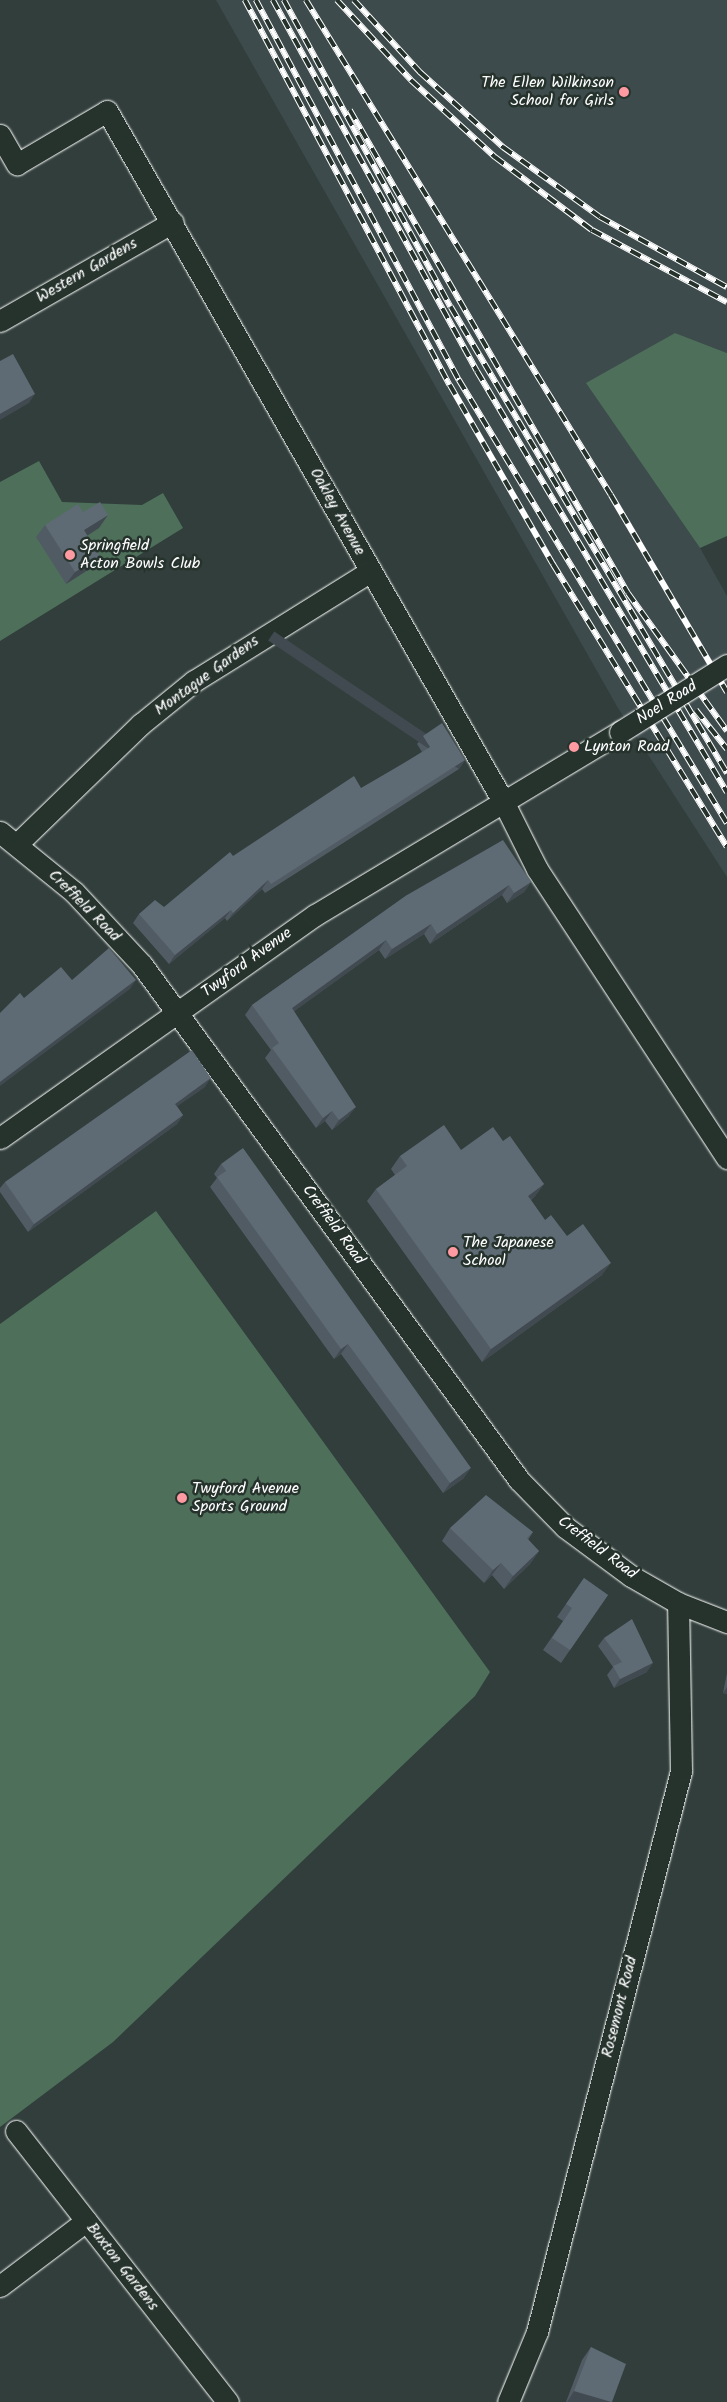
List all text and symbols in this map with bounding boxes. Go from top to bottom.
place label: The Ellen Wilkinson School for Girls [481,73,614,111]
marker: The Ellen Wilkinson School for Girls [618,86,630,98]
street label: Western Gardens [33,234,141,308]
street label: Oakley Avenue [305,465,369,559]
place label: Springfield Acton Bowls Club [80,536,200,574]
marker: Springfield Acton Bowls Club [64,549,76,561]
street label: Montague Gardens [151,632,263,720]
street label: Noel Road [633,677,701,729]
place label: Lynton Road [584,737,669,757]
marker: Lynton Road [568,741,580,753]
street label: Creffield Road [44,866,124,946]
street label: Twyford Avenue [198,924,296,1002]
street label: Creffield Road [298,1181,368,1269]
place label: The Japanese School [463,1233,554,1271]
marker: The Japanese School [447,1246,459,1258]
place label: Twyford Avenue Sports Ground [192,1479,299,1517]
marker: Twyford Avenue Sports Ground [176,1492,188,1504]
street label: Creffield Road [554,1512,640,1584]
street label: Rosemont Road [598,1954,642,2060]
street label: Buxton Gardens [82,2219,162,2315]

